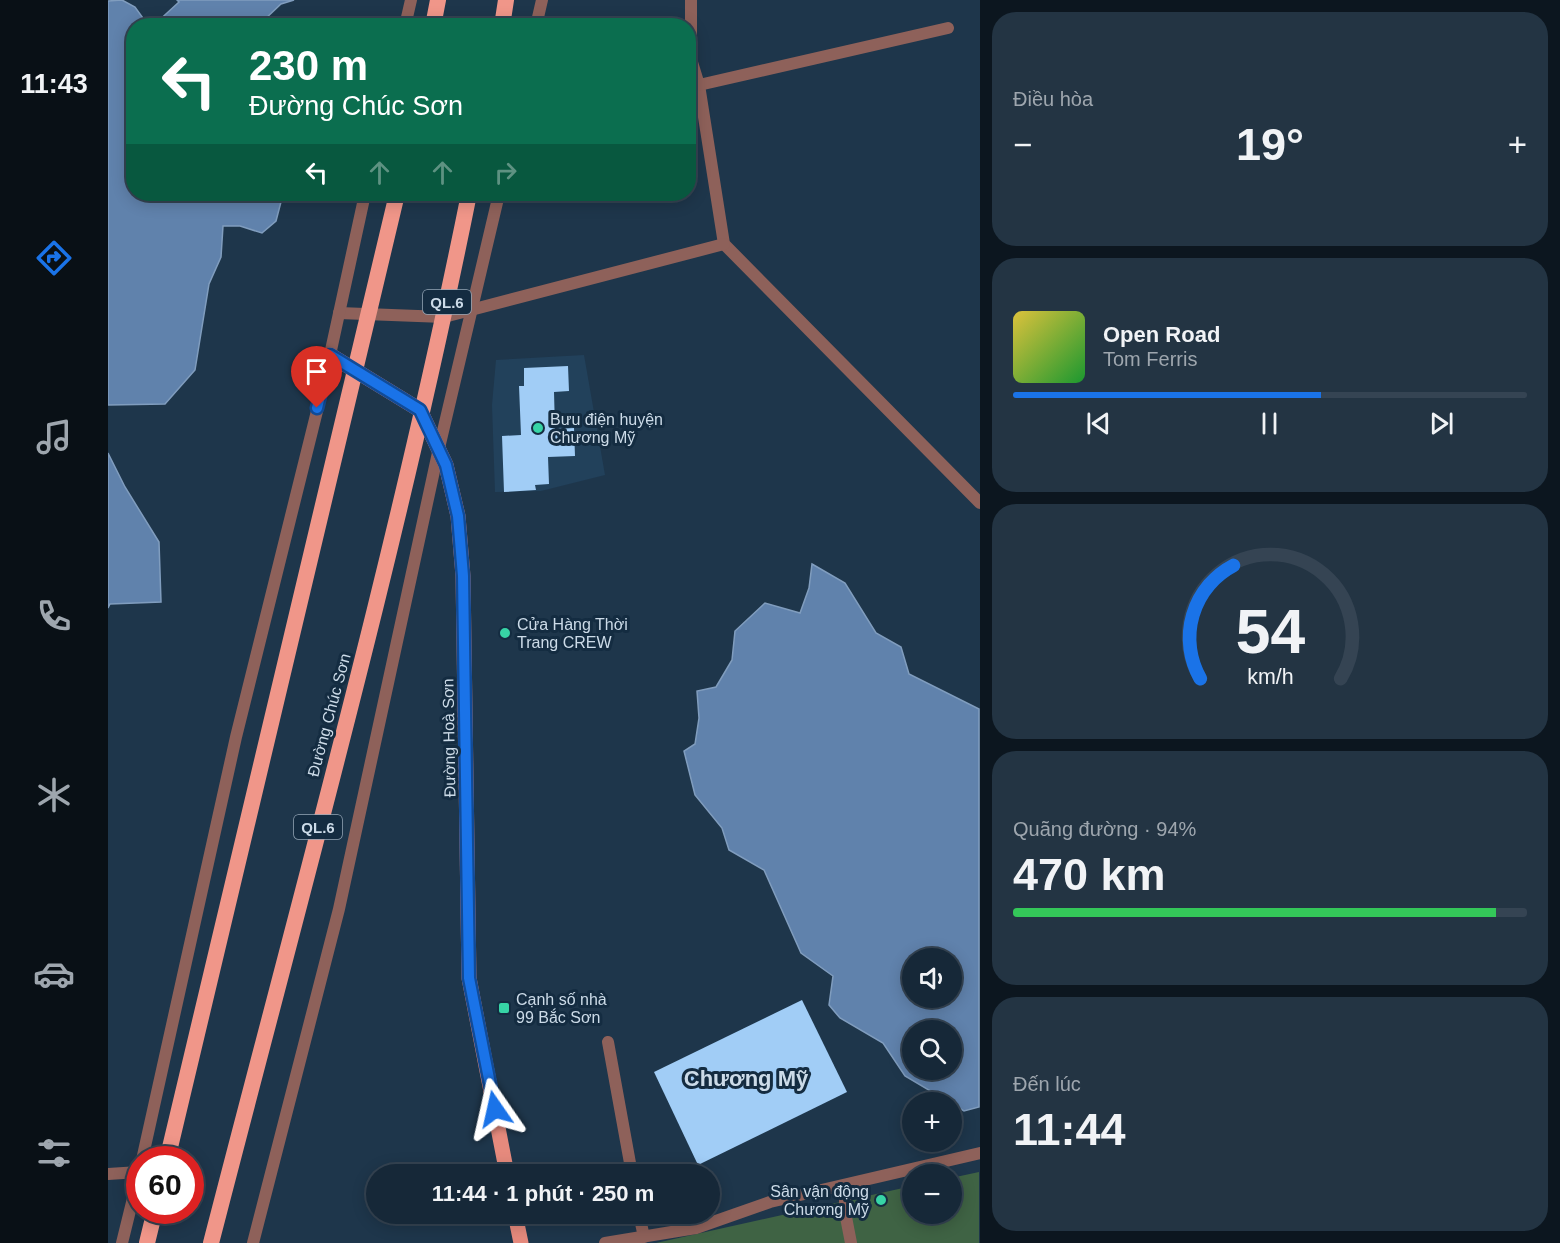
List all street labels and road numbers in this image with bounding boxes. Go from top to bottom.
road number: QL.6 [423,290,471,314]
street label: Đường Chúc Sơn [304,652,354,778]
street label: Đường Hoà Sơn [439,678,459,798]
road number: QL.6 [294,815,342,839]

